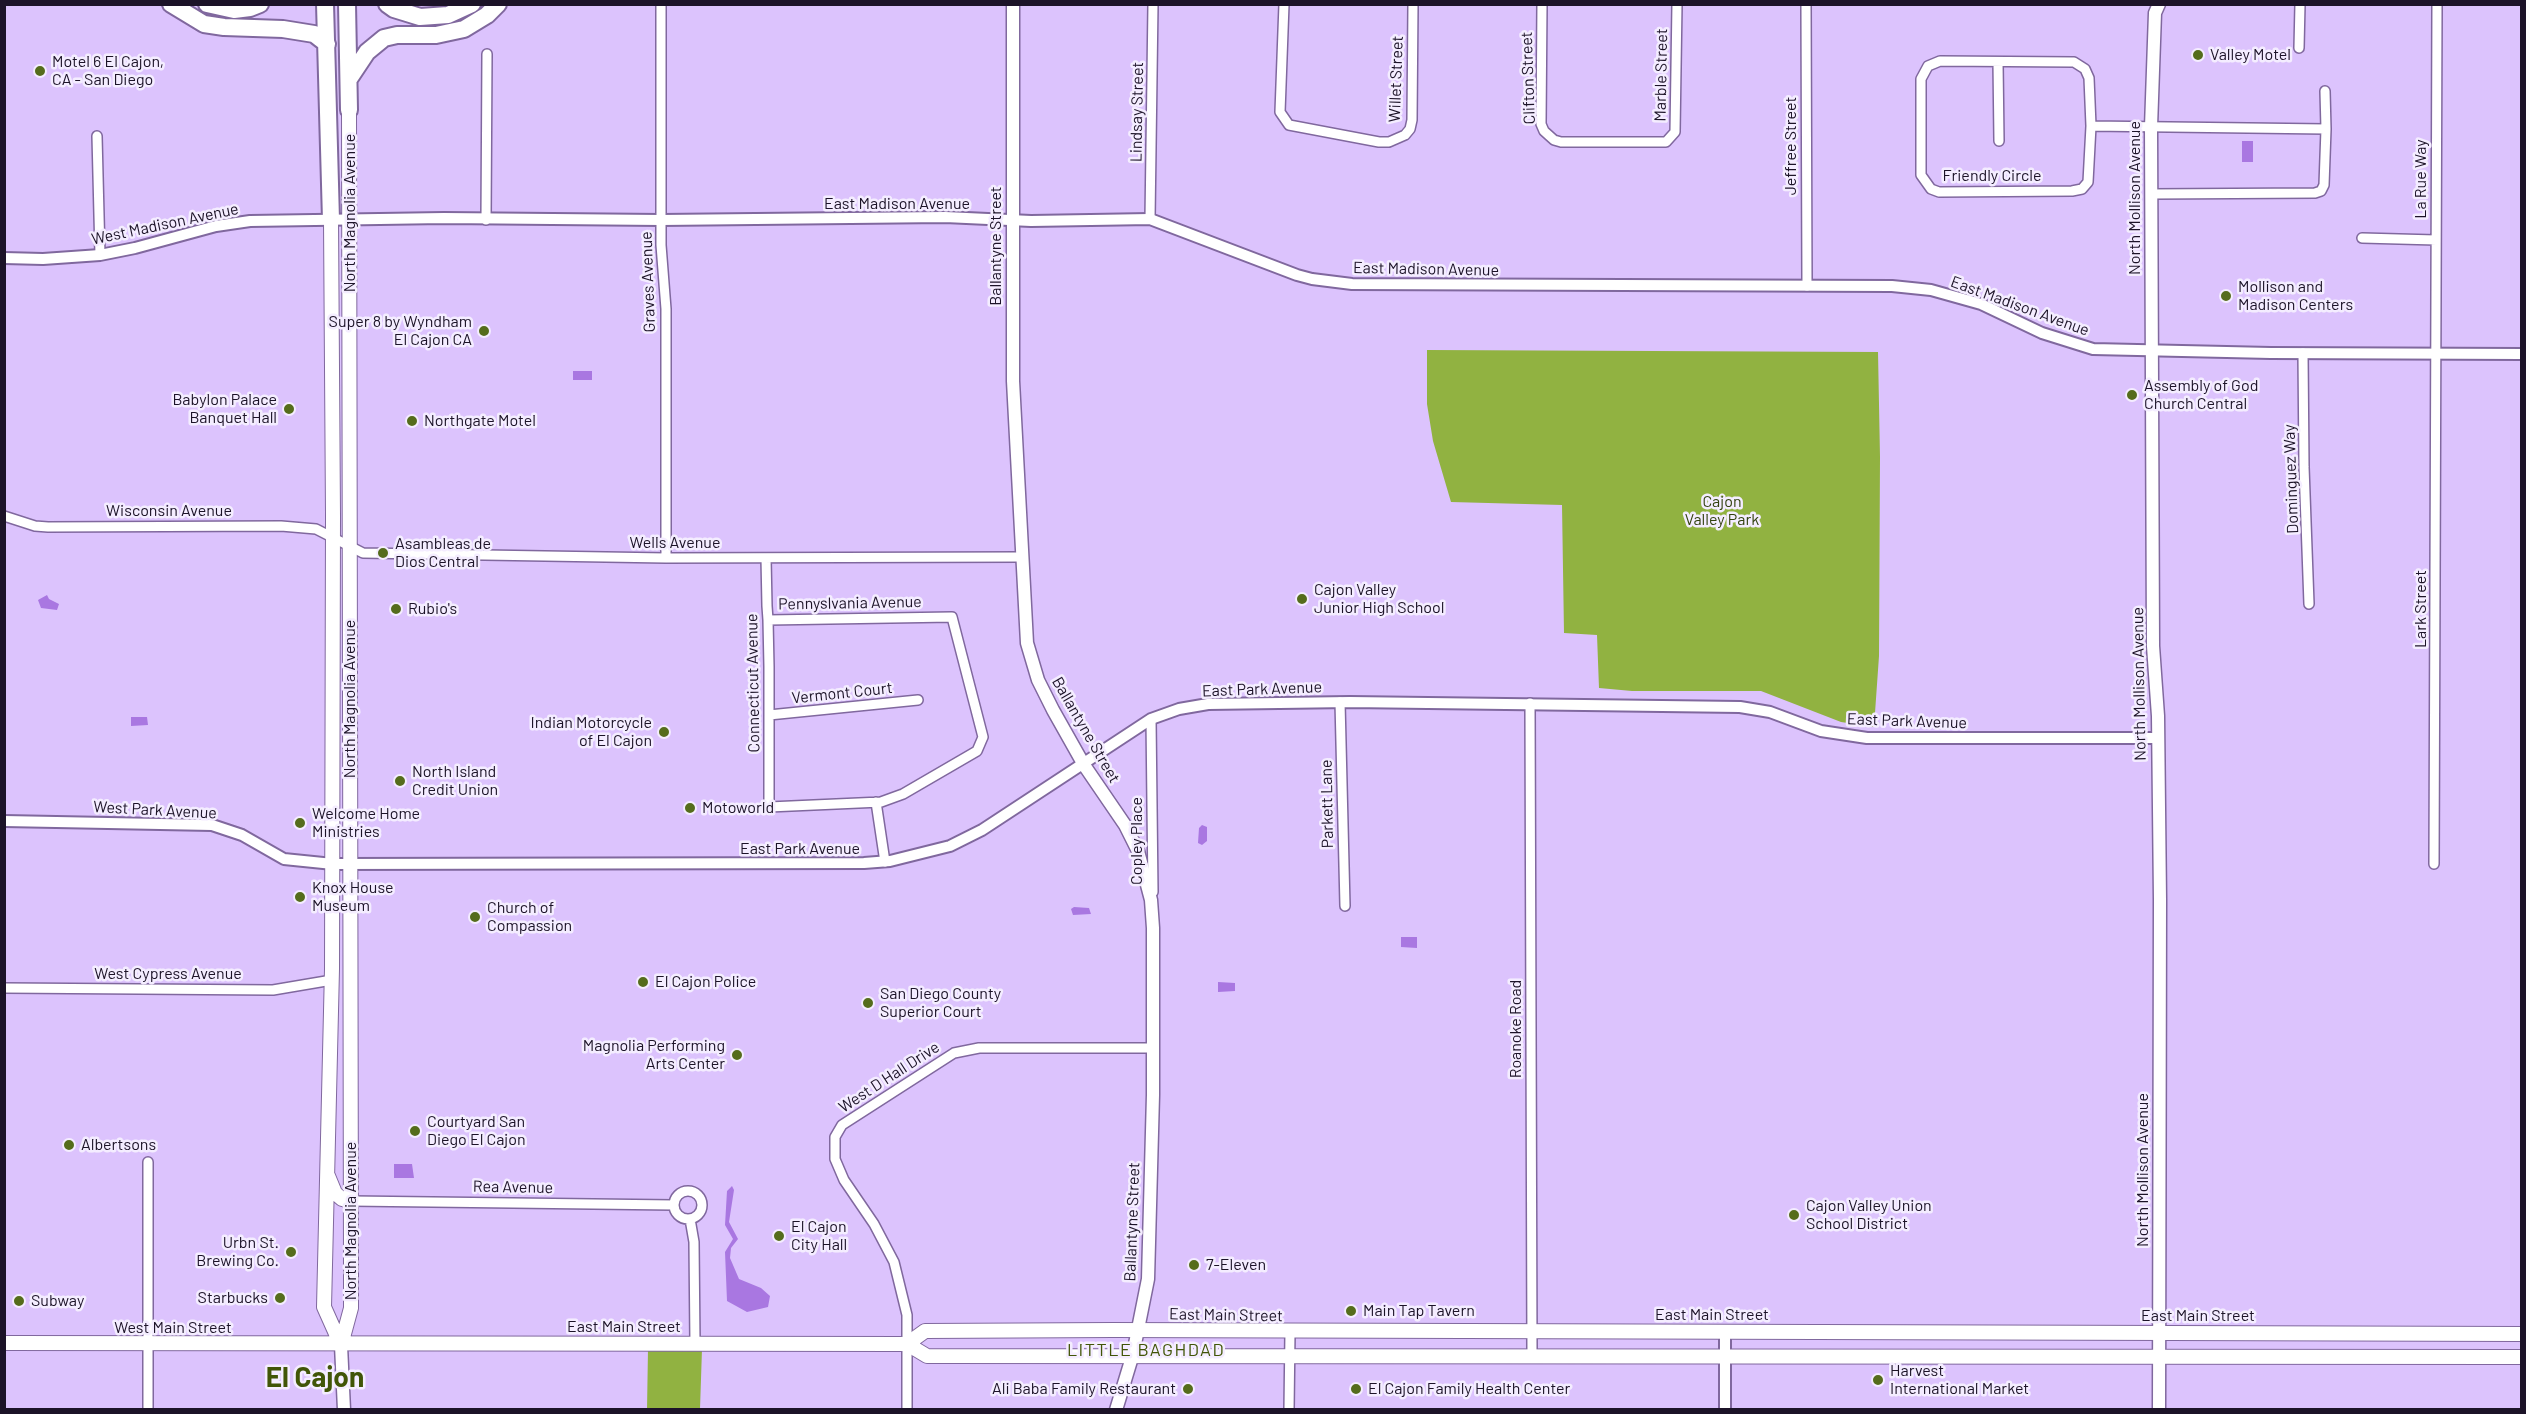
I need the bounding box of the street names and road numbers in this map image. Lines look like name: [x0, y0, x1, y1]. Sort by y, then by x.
street label: Marble Street: [1651, 28, 1671, 122]
street label: Clifton Street: [1517, 31, 1539, 125]
street label: Willet Street: [1385, 35, 1407, 123]
street label: Lindsay Street: [1127, 62, 1147, 162]
street label: Jeffree Street: [1781, 97, 1801, 195]
street label: North Mollison Avenue: [2125, 121, 2145, 275]
street label: North Magnolia Avenue: [340, 134, 360, 292]
street label: La Rue Way: [2411, 139, 2431, 219]
street label: Friendly Circle: [1943, 166, 2041, 186]
street label: Ballantyne Street: [986, 186, 1006, 306]
street label: East Madison Avenue: [824, 194, 970, 214]
street label: West Madison Avenue: [90, 199, 240, 249]
street label: Graves Avenue: [637, 231, 659, 333]
street label: East Madison Avenue: [1353, 258, 1499, 280]
street label: East Madison Avenue: [1948, 272, 2092, 340]
street label: Dominguez Way: [2279, 424, 2303, 534]
street label: Wisconsin Avenue: [106, 501, 232, 521]
street label: Wells Avenue: [630, 533, 720, 553]
street label: Lark Street: [2411, 570, 2431, 648]
street label: Pennyslvania Avenue: [778, 592, 922, 614]
street label: North Mollison Avenue: [2128, 607, 2150, 761]
street label: Connecticut Avenue: [742, 613, 764, 753]
street label: North Magnolia Avenue: [340, 620, 360, 778]
street label: Ballantyne Street: [1048, 674, 1124, 786]
street label: East Park Avenue: [1202, 677, 1322, 701]
street label: Vermont Court: [791, 678, 893, 708]
street label: East Park Avenue: [1847, 709, 1967, 733]
street label: Parkett Lane: [1317, 759, 1337, 849]
street label: West Park Avenue: [93, 797, 217, 823]
street label: Copley Place: [1127, 797, 1147, 885]
street label: East Park Avenue: [740, 839, 860, 859]
street label: West Cypress Avenue: [94, 964, 242, 984]
street label: Roanoke Road: [1506, 980, 1526, 1078]
street label: West D Hall Drive: [835, 1037, 943, 1117]
street label: North Mollison Avenue: [2133, 1093, 2153, 1247]
street label: North Magnolia Avenue: [341, 1142, 361, 1300]
street label: Ballantyne Street: [1120, 1162, 1144, 1282]
street label: Rea Avenue: [473, 1177, 553, 1197]
street label: East Main Street: [1169, 1304, 1283, 1326]
street label: East Main Street: [1655, 1305, 1769, 1325]
street label: East Main Street: [2141, 1306, 2255, 1326]
street label: East Main Street: [567, 1317, 681, 1337]
street label: West Main Street: [114, 1318, 232, 1338]

